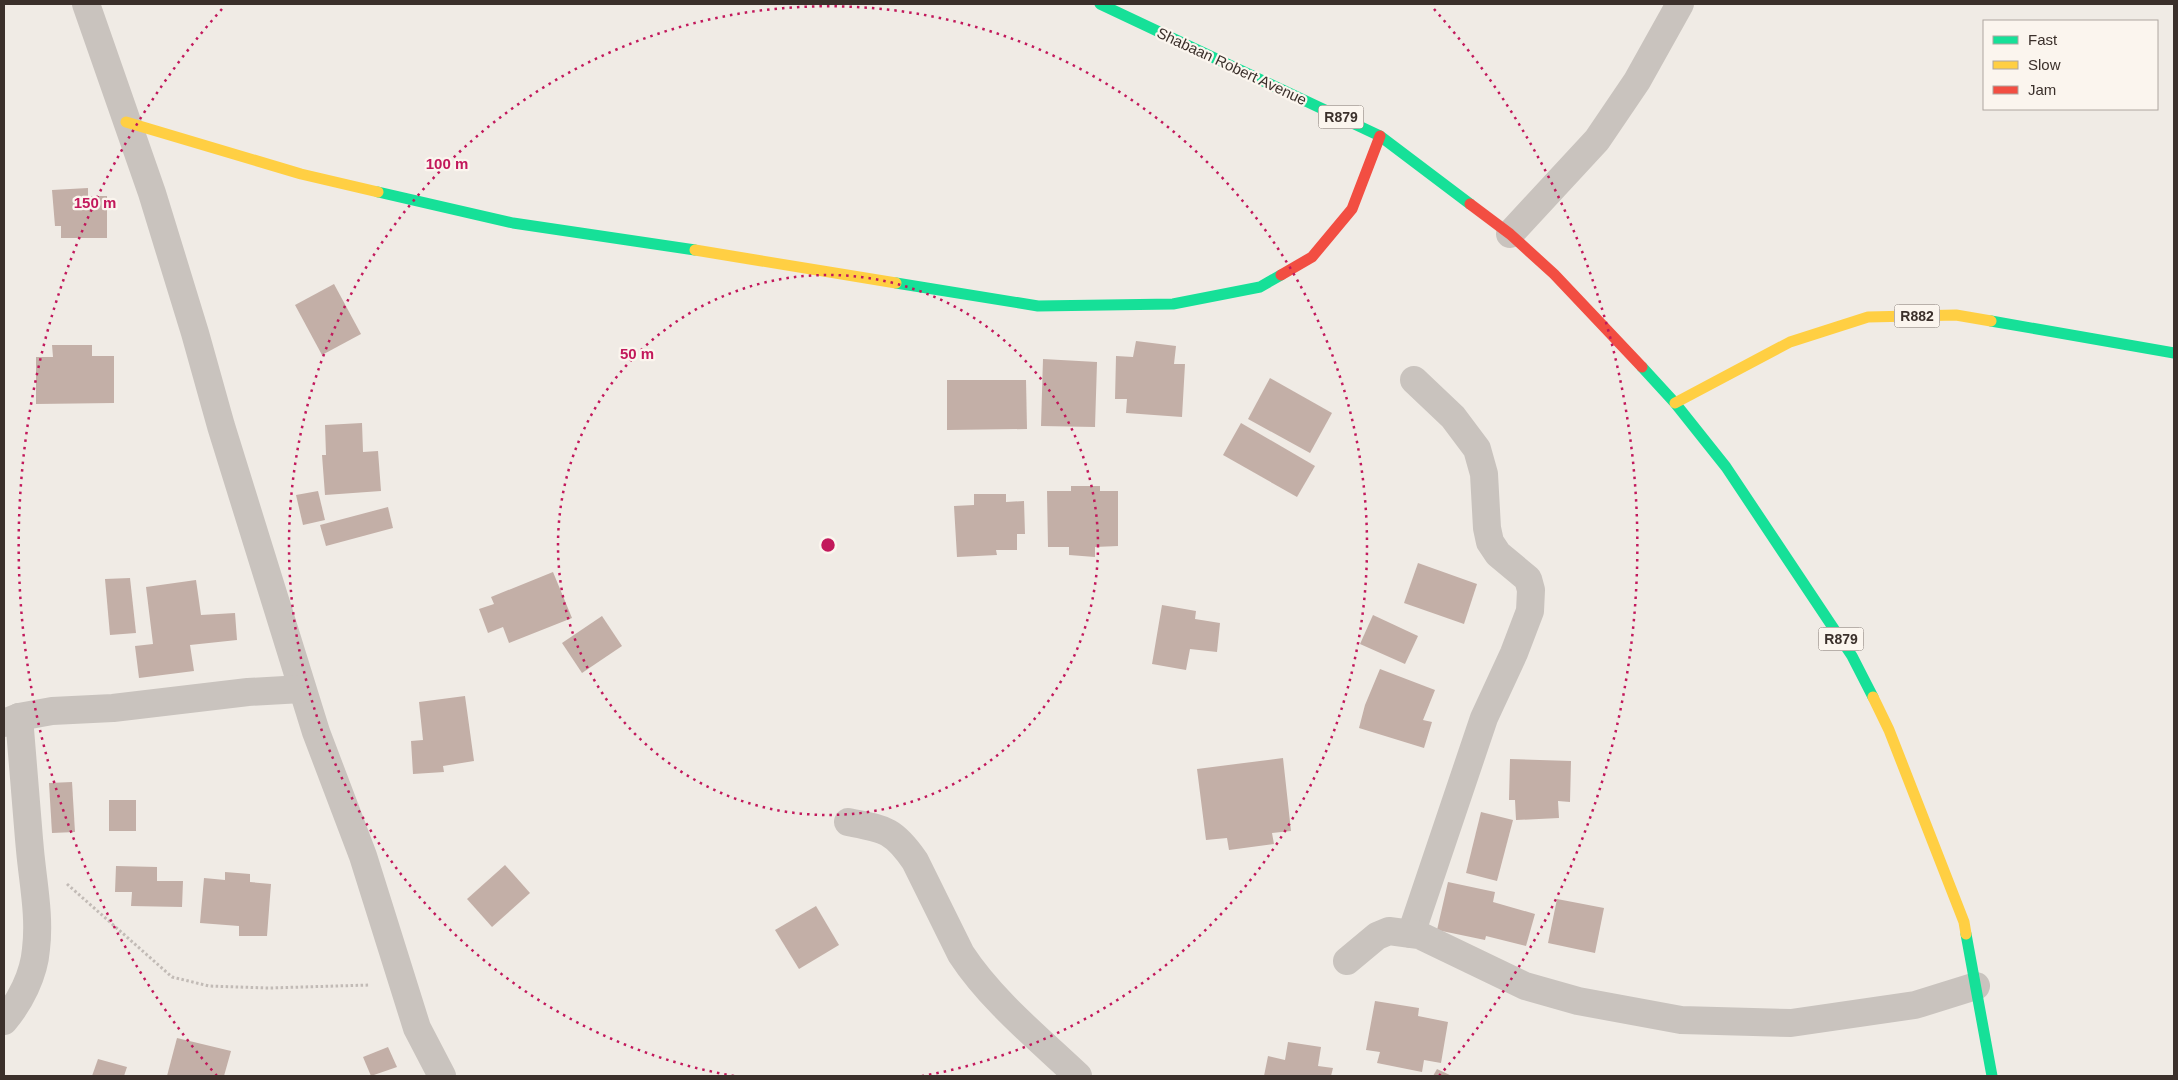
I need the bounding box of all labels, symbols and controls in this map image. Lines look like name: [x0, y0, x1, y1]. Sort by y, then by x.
legend: [1983, 20, 2158, 110]
street label: Shabaan Robert Avenue: [1154, 24, 1310, 108]
text: Fast: [2028, 31, 2058, 48]
text: Slow: [2028, 56, 2061, 73]
text: Jam: [2028, 81, 2056, 98]
road number: R879: [1318, 105, 1364, 128]
text: 100 m: [426, 155, 468, 172]
text: 150 m: [74, 194, 116, 211]
road number: R882: [1894, 304, 1940, 328]
text: 50 m: [620, 345, 654, 362]
centre of rings: [819, 536, 837, 554]
road number: R879: [1818, 628, 1864, 650]

